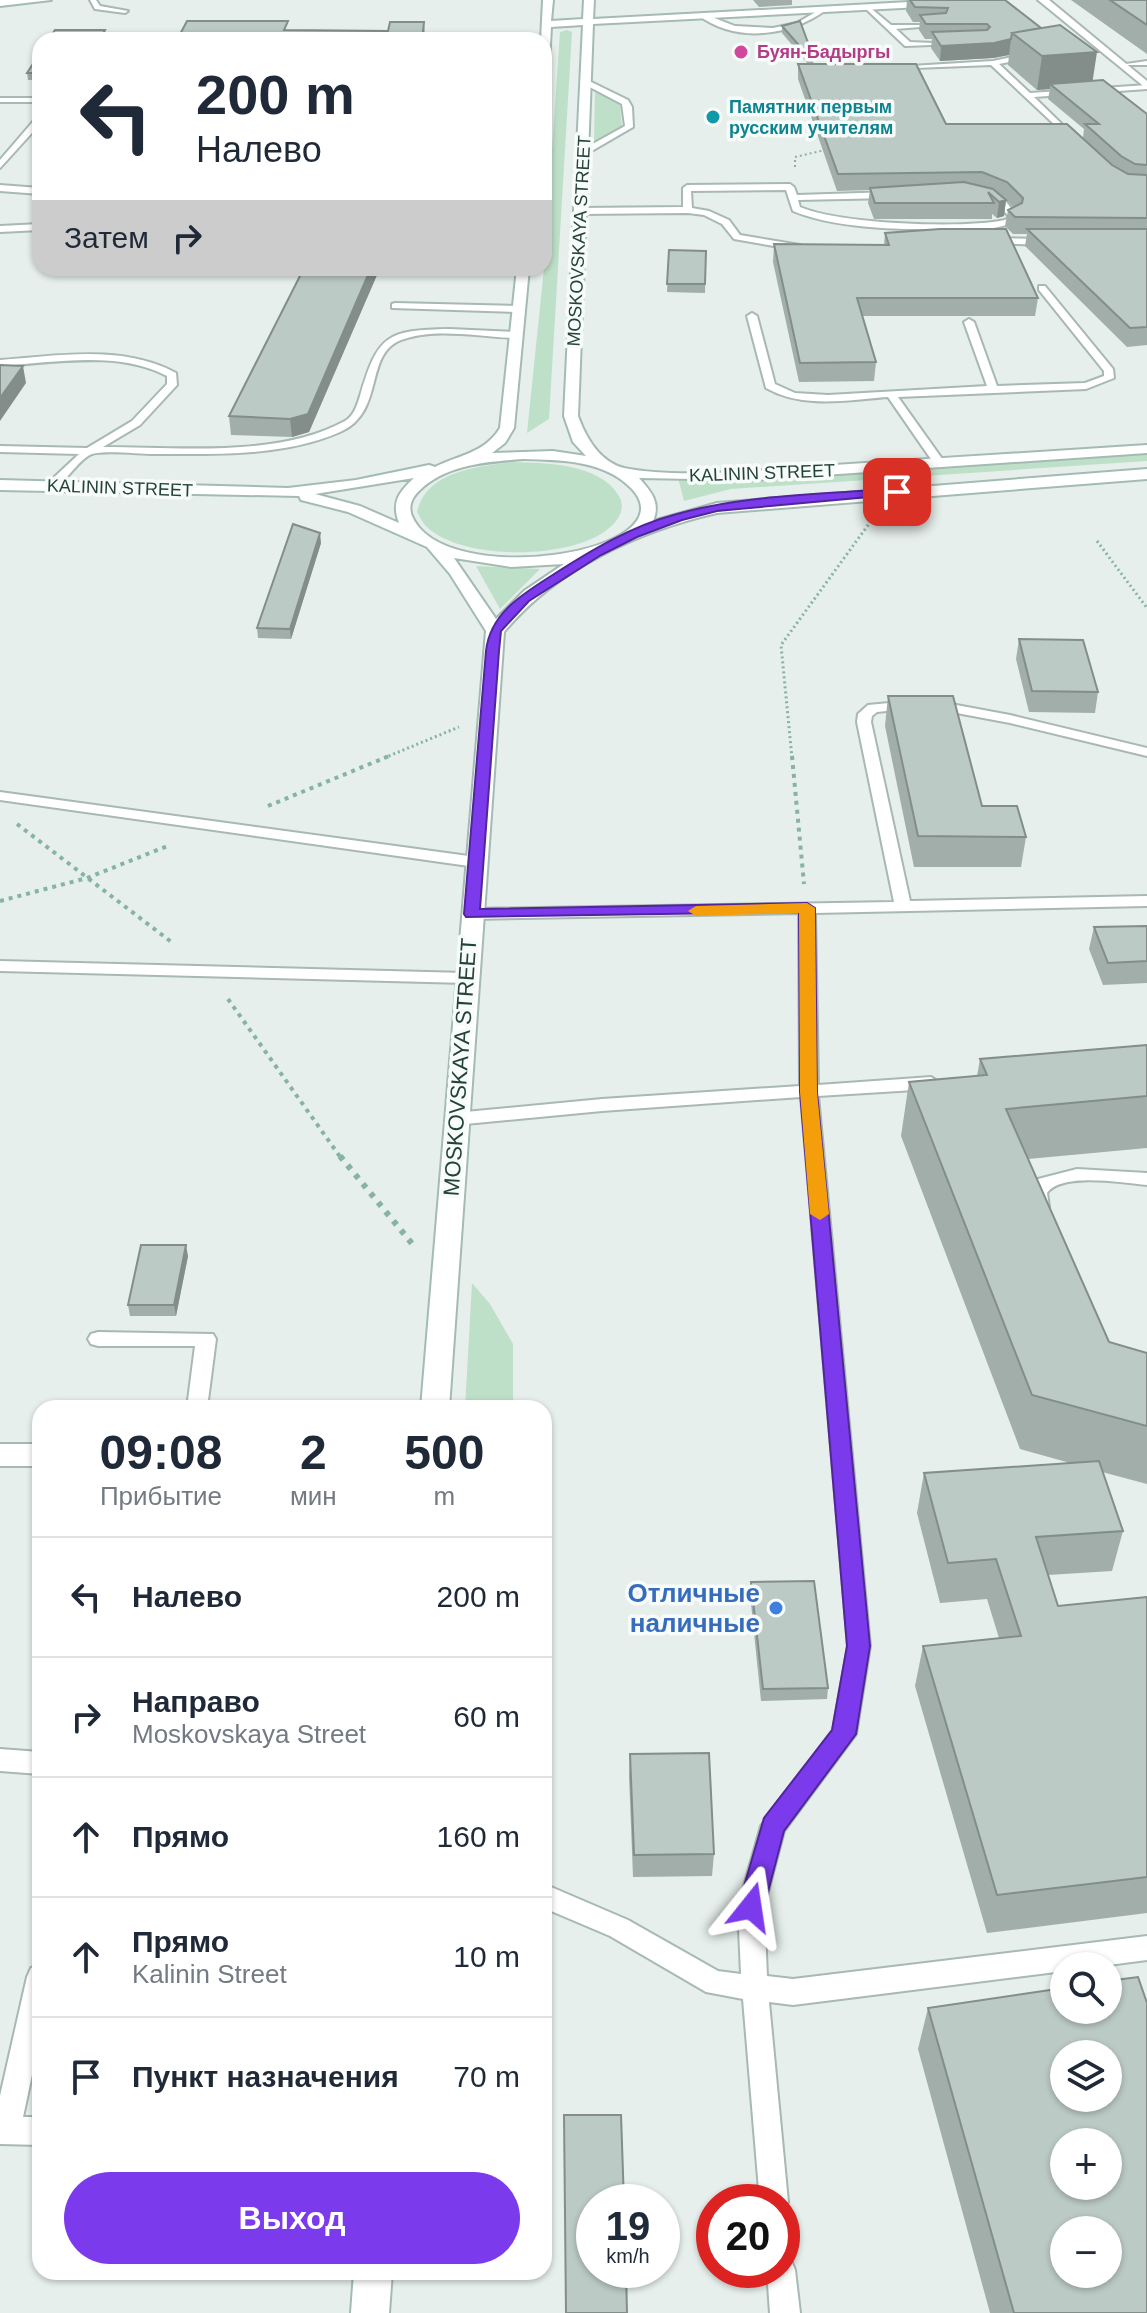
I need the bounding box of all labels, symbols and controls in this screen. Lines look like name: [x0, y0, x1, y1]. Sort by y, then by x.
place label: Буян-Бадыргы: [757, 42, 890, 62]
marker: Буян-Бадыргы: [732, 43, 750, 61]
text: 200 m: [196, 63, 355, 126]
icon: left: [64, 64, 168, 168]
place label: Памятник первым русским учителям: [729, 97, 893, 138]
marker: Памятник первым русским учителям: [704, 108, 722, 126]
text: Налево: [196, 129, 322, 170]
street label: MOSKOVSKAYA STREET: [563, 135, 595, 347]
icon: right: [165, 216, 209, 260]
text: Затем: [64, 221, 149, 254]
pin: [863, 458, 931, 526]
street label: KALININ STREET: [689, 460, 835, 486]
icon: arrive: [875, 470, 919, 514]
street label: KALININ STREET: [47, 475, 193, 501]
street label: MOSKOVSKAYA STREET: [439, 937, 481, 1197]
text: 09:08: [100, 1426, 222, 1479]
text: 2: [300, 1426, 327, 1479]
text: 500: [404, 1426, 484, 1479]
text: Прибытие: [100, 1481, 222, 1511]
text: мин: [290, 1481, 337, 1511]
text: m: [434, 1481, 455, 1511]
icon: left: [64, 1575, 108, 1619]
place label: Отличные наличные: [627, 1578, 760, 1638]
text: Налево: [132, 1580, 242, 1613]
text: 200 m: [437, 1580, 520, 1613]
marker: Отличные наличные: [767, 1599, 785, 1617]
text: Направо: [132, 1685, 260, 1718]
icon: right: [64, 1695, 108, 1739]
text: 60 m: [453, 1700, 520, 1733]
text: Moskovskaya Street: [132, 1719, 366, 1749]
icon: ahead: [64, 1815, 108, 1859]
text: Прямо: [132, 1820, 229, 1853]
text: 160 m: [437, 1820, 520, 1853]
position arrow: [709, 1865, 793, 1949]
text: Прямо: [132, 1925, 229, 1958]
icon: ahead: [64, 1935, 108, 1979]
text: 10 m: [453, 1940, 520, 1973]
map controls: [1050, 1952, 1122, 2288]
button: search: [1050, 1952, 1122, 2024]
text: Kalinin Street: [132, 1959, 287, 1989]
button: layers: [1050, 2040, 1122, 2112]
icon: arrive: [64, 2055, 108, 2099]
text: Пункт назначения: [132, 2060, 399, 2093]
text: 70 m: [453, 2060, 520, 2093]
button: +: [1050, 2128, 1122, 2200]
button: Выход: [64, 2172, 520, 2264]
speed limit sign: 20: [696, 2184, 800, 2288]
text: 19: [606, 2204, 650, 2248]
button: −: [1050, 2216, 1122, 2288]
text: km/h: [606, 2245, 650, 2267]

